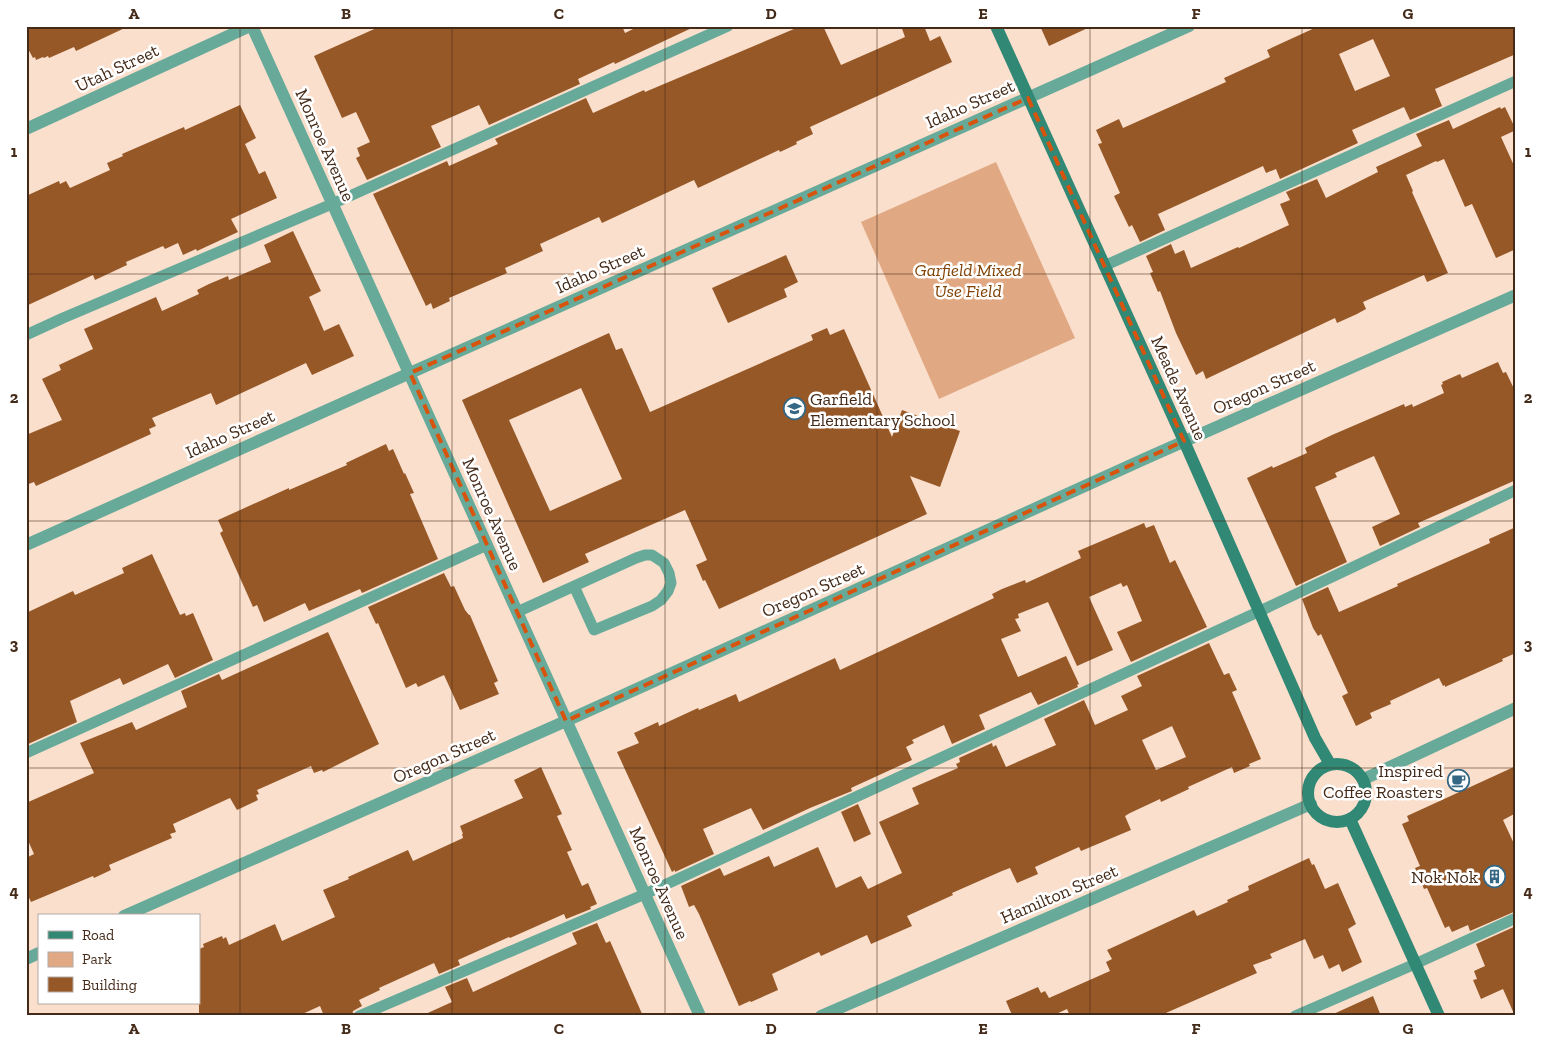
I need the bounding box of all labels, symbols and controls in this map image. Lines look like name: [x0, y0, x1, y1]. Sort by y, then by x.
text: A: [129, 4, 140, 23]
text: B: [341, 4, 351, 23]
text: C: [554, 4, 564, 23]
text: D: [765, 4, 777, 23]
text: E: [978, 4, 988, 23]
text: F: [1191, 4, 1201, 23]
text: G: [1403, 4, 1414, 23]
street label: Utah Street: [72, 39, 163, 97]
street label: Idaho Street: [922, 75, 1018, 133]
street label: Monroe Avenue: [290, 85, 360, 205]
text: 1: [11, 142, 18, 161]
text: 1: [1525, 142, 1532, 161]
street label: Idaho Street: [552, 240, 648, 298]
park label: Garfield Mixed Use Field: [915, 259, 1021, 302]
street label: Meade Avenue: [1146, 333, 1212, 443]
street label: Oregon Street: [1209, 354, 1319, 419]
text: 2: [10, 388, 19, 407]
place label: Garfield Elementary School: [810, 388, 955, 431]
text: 2: [1524, 388, 1533, 407]
school or university icon: Garfield Elementary School: [782, 397, 806, 421]
street label: Idaho Street: [182, 405, 278, 463]
street label: Monroe Avenue: [457, 454, 527, 574]
street label: Oregon Street: [758, 557, 868, 622]
text: 3: [10, 635, 19, 654]
text: 3: [1524, 635, 1533, 654]
street label: Oregon Street: [389, 723, 499, 788]
place label: Inspired Coffee Roasters: [1323, 760, 1443, 803]
cafe icon: Inspired Coffee Roasters: [1447, 769, 1471, 793]
street label: Monroe Avenue: [624, 823, 694, 943]
street label: Hamilton Street: [997, 859, 1121, 929]
building icon: Nok Nok: [1482, 865, 1506, 889]
place label: Nok Nok: [1411, 866, 1479, 888]
text: 4: [9, 882, 19, 901]
text: 4: [1523, 882, 1533, 901]
legend: [38, 914, 200, 1004]
text: Road: [82, 926, 115, 944]
text: Park: [82, 950, 112, 968]
text: Building: [82, 976, 137, 994]
text: A: [129, 1019, 140, 1038]
text: B: [341, 1019, 351, 1038]
text: C: [554, 1019, 564, 1038]
text: D: [765, 1019, 777, 1038]
text: E: [978, 1019, 988, 1038]
text: F: [1191, 1019, 1201, 1038]
text: G: [1403, 1019, 1414, 1038]

